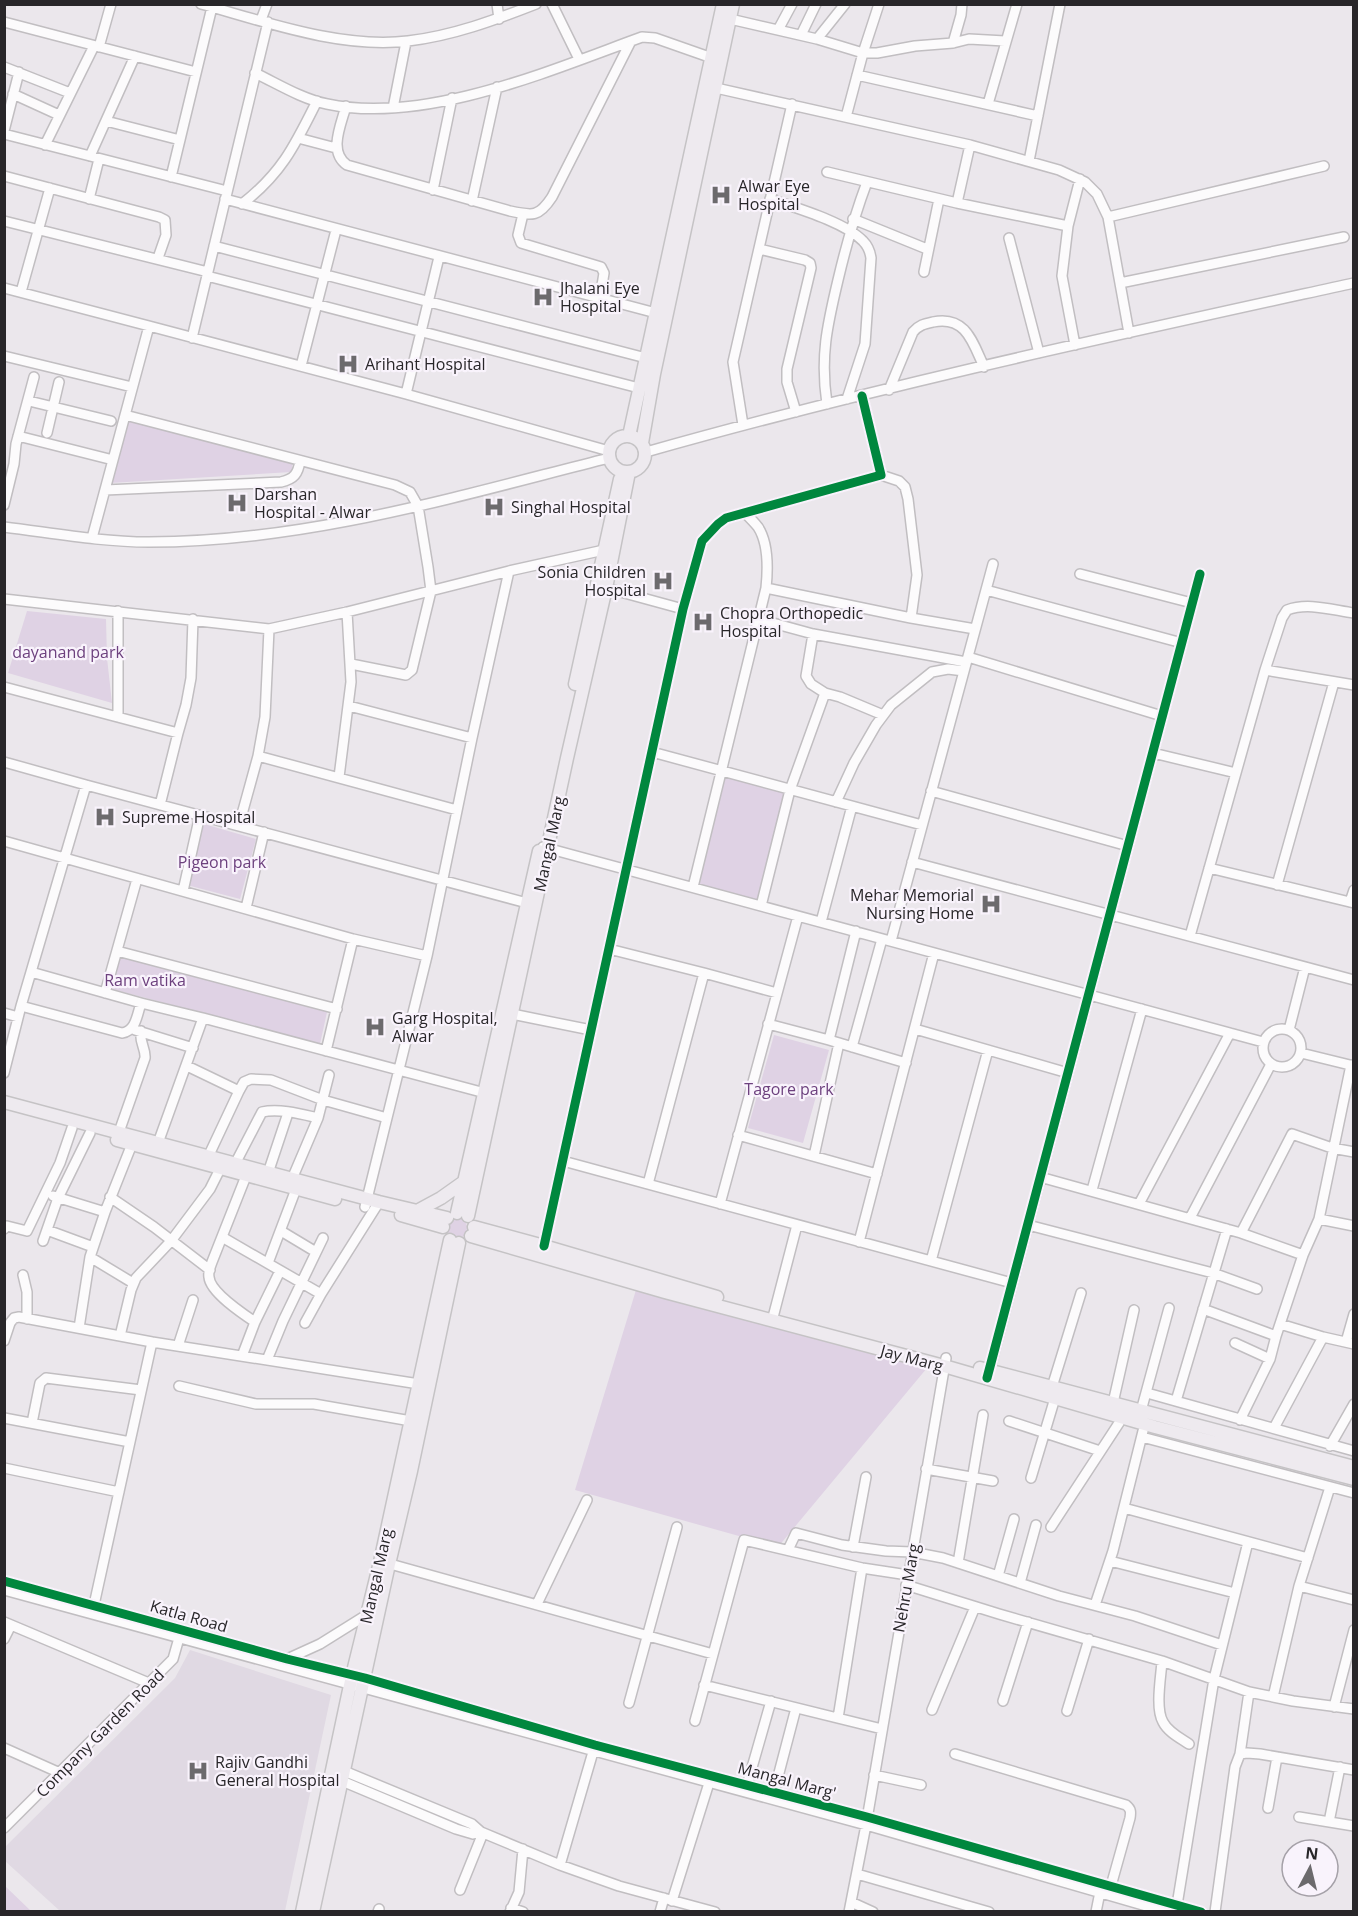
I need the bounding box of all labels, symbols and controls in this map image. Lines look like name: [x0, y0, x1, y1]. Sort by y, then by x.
place label: Alwar Eye Hospital: [738, 175, 810, 215]
hospital icon: Alwar Eye Hospital: [709, 183, 733, 207]
place label: Jhalani Eye Hospital: [558, 277, 640, 317]
hospital icon: Jhalani Eye Hospital: [531, 285, 555, 309]
hospital icon: Arihant Hospital: [336, 352, 360, 376]
place label: Arihant Hospital: [365, 353, 486, 375]
place label: Darshan Hospital - Alwar: [254, 483, 371, 523]
hospital icon: Darshan Hospital - Alwar: [225, 491, 249, 515]
hospital icon: Singhal Hospital: [482, 495, 506, 519]
place label: Singhal Hospital: [511, 496, 631, 518]
place label: Sonia Children Hospital: [538, 561, 646, 601]
hospital icon: Sonia Children Hospital: [651, 569, 675, 593]
place label: Chopra Orthopedic Hospital: [720, 602, 864, 642]
hospital icon: Chopra Orthopedic Hospital: [691, 610, 715, 634]
park label: dayanand park: [12, 641, 124, 663]
street label: Mangal Marg: [528, 794, 570, 894]
hospital icon: Supreme Hospital: [93, 805, 117, 829]
place label: Supreme Hospital: [122, 806, 255, 828]
park label: Pigeon park: [178, 851, 267, 873]
place label: Mehar Memorial Nursing Home: [850, 884, 974, 924]
hospital icon: Mehar Memorial Nursing Home: [979, 892, 1003, 916]
park label: Ram vatika: [104, 969, 186, 991]
place label: Garg Hospital, Alwar: [392, 1007, 498, 1047]
hospital icon: Garg Hospital, Alwar: [363, 1015, 387, 1039]
park label: Tagore park: [744, 1078, 834, 1100]
street label: Jay Marg: [876, 1339, 946, 1377]
street label: Mangal Marg: [354, 1526, 398, 1626]
street label: Nehru Marg: [887, 1542, 925, 1634]
street label: Katla Road: [148, 1594, 230, 1638]
street label: Company Garden Road: [31, 1664, 169, 1802]
place label: Rajiv Gandhi General Hospital: [215, 1751, 340, 1791]
street label: Mangal Marg': [735, 1756, 839, 1804]
hospital icon: Rajiv Gandhi General Hospital: [186, 1759, 210, 1783]
north arrow: [1280, 1838, 1340, 1898]
text: N: [1304, 1841, 1320, 1865]

